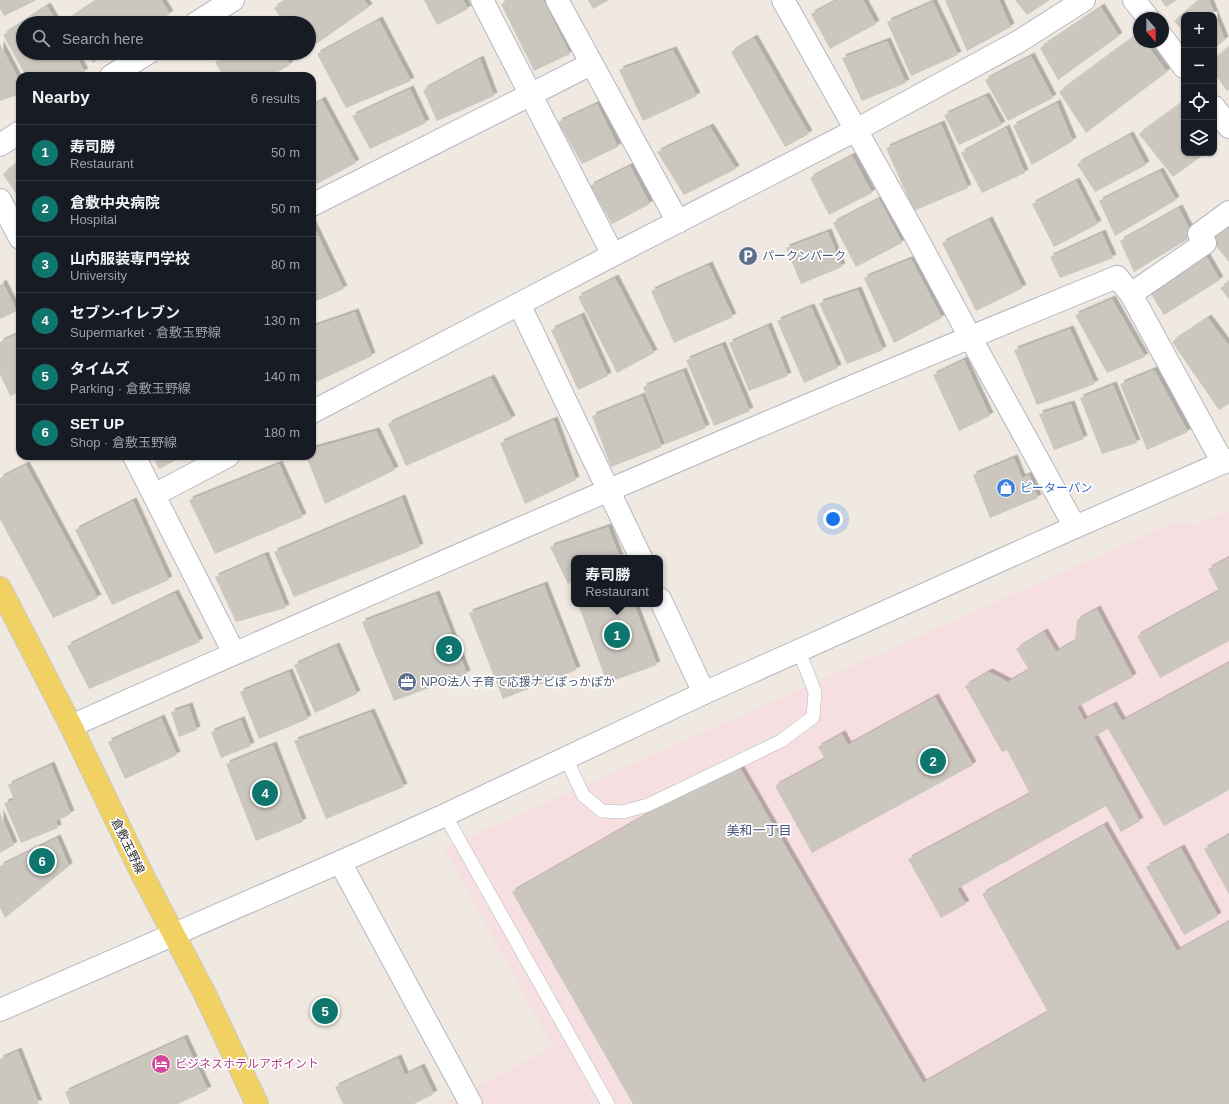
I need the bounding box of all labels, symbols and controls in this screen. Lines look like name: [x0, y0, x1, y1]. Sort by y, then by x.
north arrow: [1133, 12, 1169, 48]
map controls: [1181, 12, 1217, 156]
button: +: [1181, 12, 1217, 48]
search box: [16, 16, 316, 60]
icon: search: [30, 27, 52, 49]
text: Search here: [62, 30, 144, 47]
button: −: [1181, 48, 1217, 84]
button: locate: [1181, 84, 1217, 120]
text: Nearby: [32, 88, 90, 107]
text: 6 results: [251, 91, 300, 106]
button: layers: [1181, 120, 1217, 156]
text: 寿司勝: [70, 138, 115, 155]
text: 1: [41, 145, 49, 160]
text: 50 m: [271, 145, 300, 160]
text: Restaurant: [70, 156, 134, 171]
text: 倉敷中央病院: [70, 194, 160, 211]
text: 2: [41, 201, 49, 216]
text: 50 m: [271, 201, 300, 216]
text: Hospital: [70, 212, 117, 227]
parking icon: パークンパーク: [737, 245, 759, 267]
place label: パークンパーク: [762, 249, 846, 263]
text: 山内服装専門学校: [70, 250, 190, 267]
text: 3: [41, 257, 49, 272]
text: 80 m: [271, 257, 300, 272]
text: University: [70, 268, 127, 283]
text: セブン-イレブン: [70, 304, 180, 321]
text: 4: [41, 313, 49, 328]
text: 130 m: [264, 313, 300, 328]
text: Supermarket · 倉敷玉野線: [70, 325, 221, 340]
text: タイムズ: [70, 360, 130, 377]
text: 5: [41, 369, 49, 384]
text: 140 m: [264, 369, 300, 384]
text: Parking · 倉敷玉野線: [70, 381, 191, 396]
text: SET UP: [70, 415, 124, 432]
text: 6: [41, 425, 49, 440]
text: 180 m: [264, 425, 300, 440]
text: Shop · 倉敷玉野線: [70, 435, 177, 450]
shop icon: ピーターパン: [995, 477, 1017, 499]
place label: ピーターパン: [1020, 481, 1092, 495]
your location: [823, 509, 843, 529]
popup: [571, 555, 663, 607]
text: 寿司勝: [585, 566, 630, 583]
text: Restaurant: [585, 584, 649, 599]
pin: 1: [604, 620, 630, 650]
pin: 3: [436, 634, 462, 664]
office icon: NPO法人子育て応援ナビぽっかぽか: [396, 671, 418, 693]
place label: NPO法人子育て応援ナビぽっかぽか: [421, 675, 615, 689]
pin: 2: [920, 746, 946, 776]
pin: 4: [252, 778, 278, 808]
street label: 倉敷玉野線: [109, 816, 147, 876]
district label: 美和一丁目: [726, 823, 792, 838]
pin: 6: [29, 846, 55, 876]
pin: 5: [312, 996, 338, 1026]
hotel icon: ビジネスホテルアポイント: [150, 1053, 172, 1075]
place label: ビジネスホテルアポイント: [175, 1057, 319, 1071]

